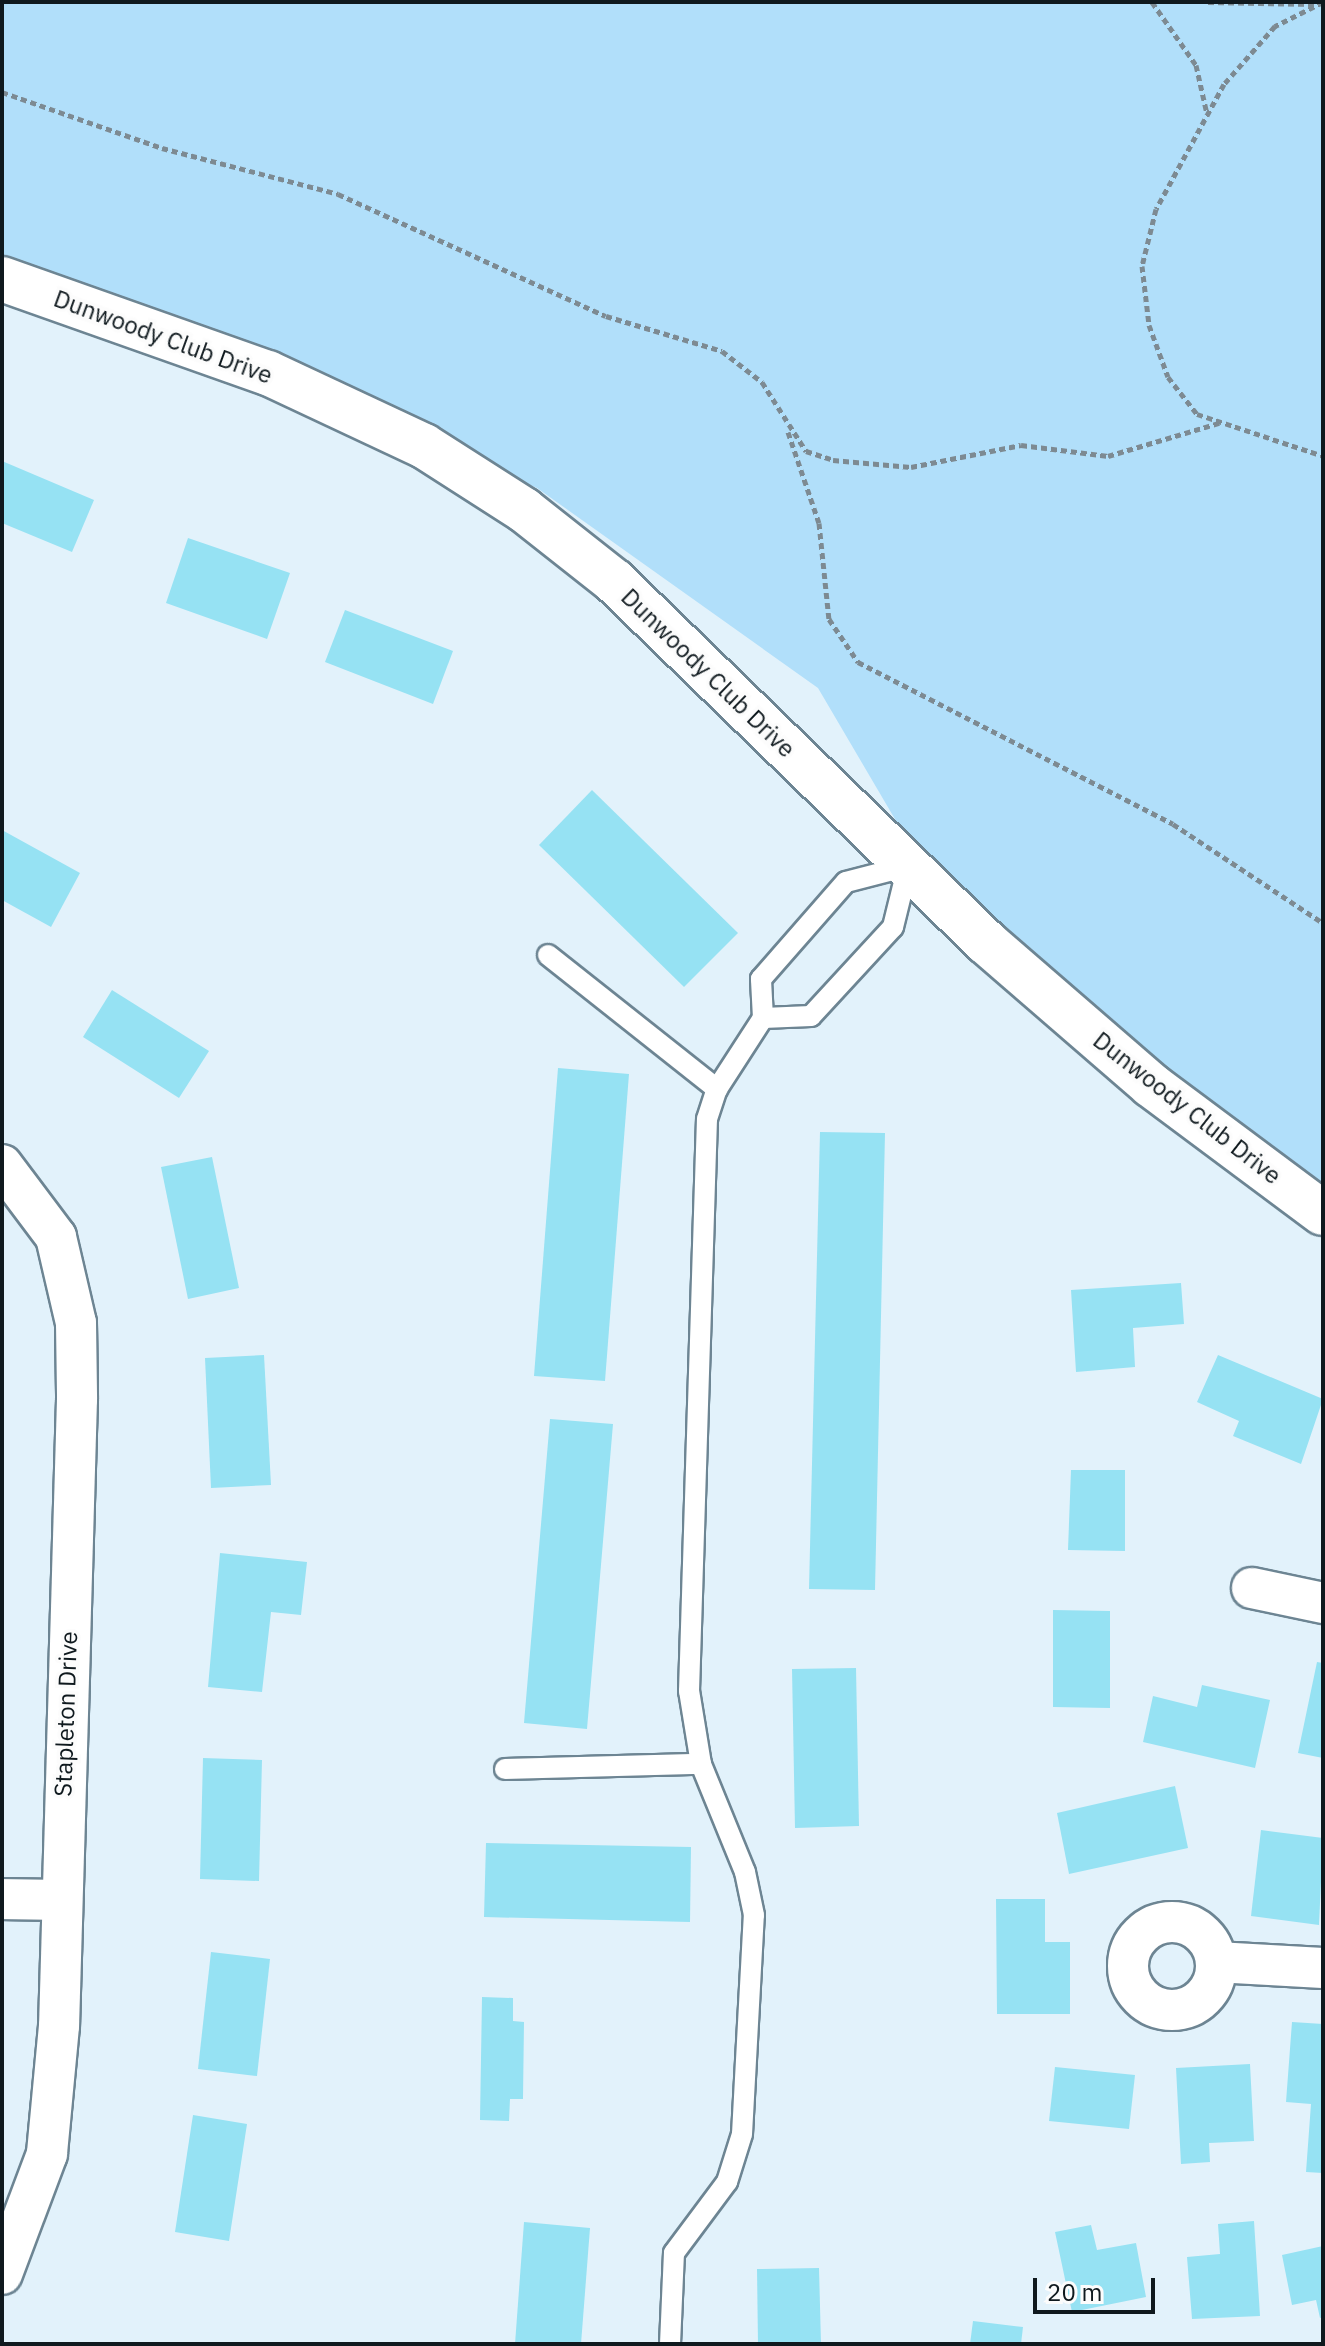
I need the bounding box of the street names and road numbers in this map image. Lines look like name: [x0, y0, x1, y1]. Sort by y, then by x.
street label: Dunwoody Club Drive: [50, 284, 276, 390]
street label: Dunwoody Club Drive: [615, 583, 801, 763]
street label: Dunwoody Club Drive: [1087, 1026, 1287, 1190]
street label: Stapleton Drive: [49, 1631, 83, 1797]

